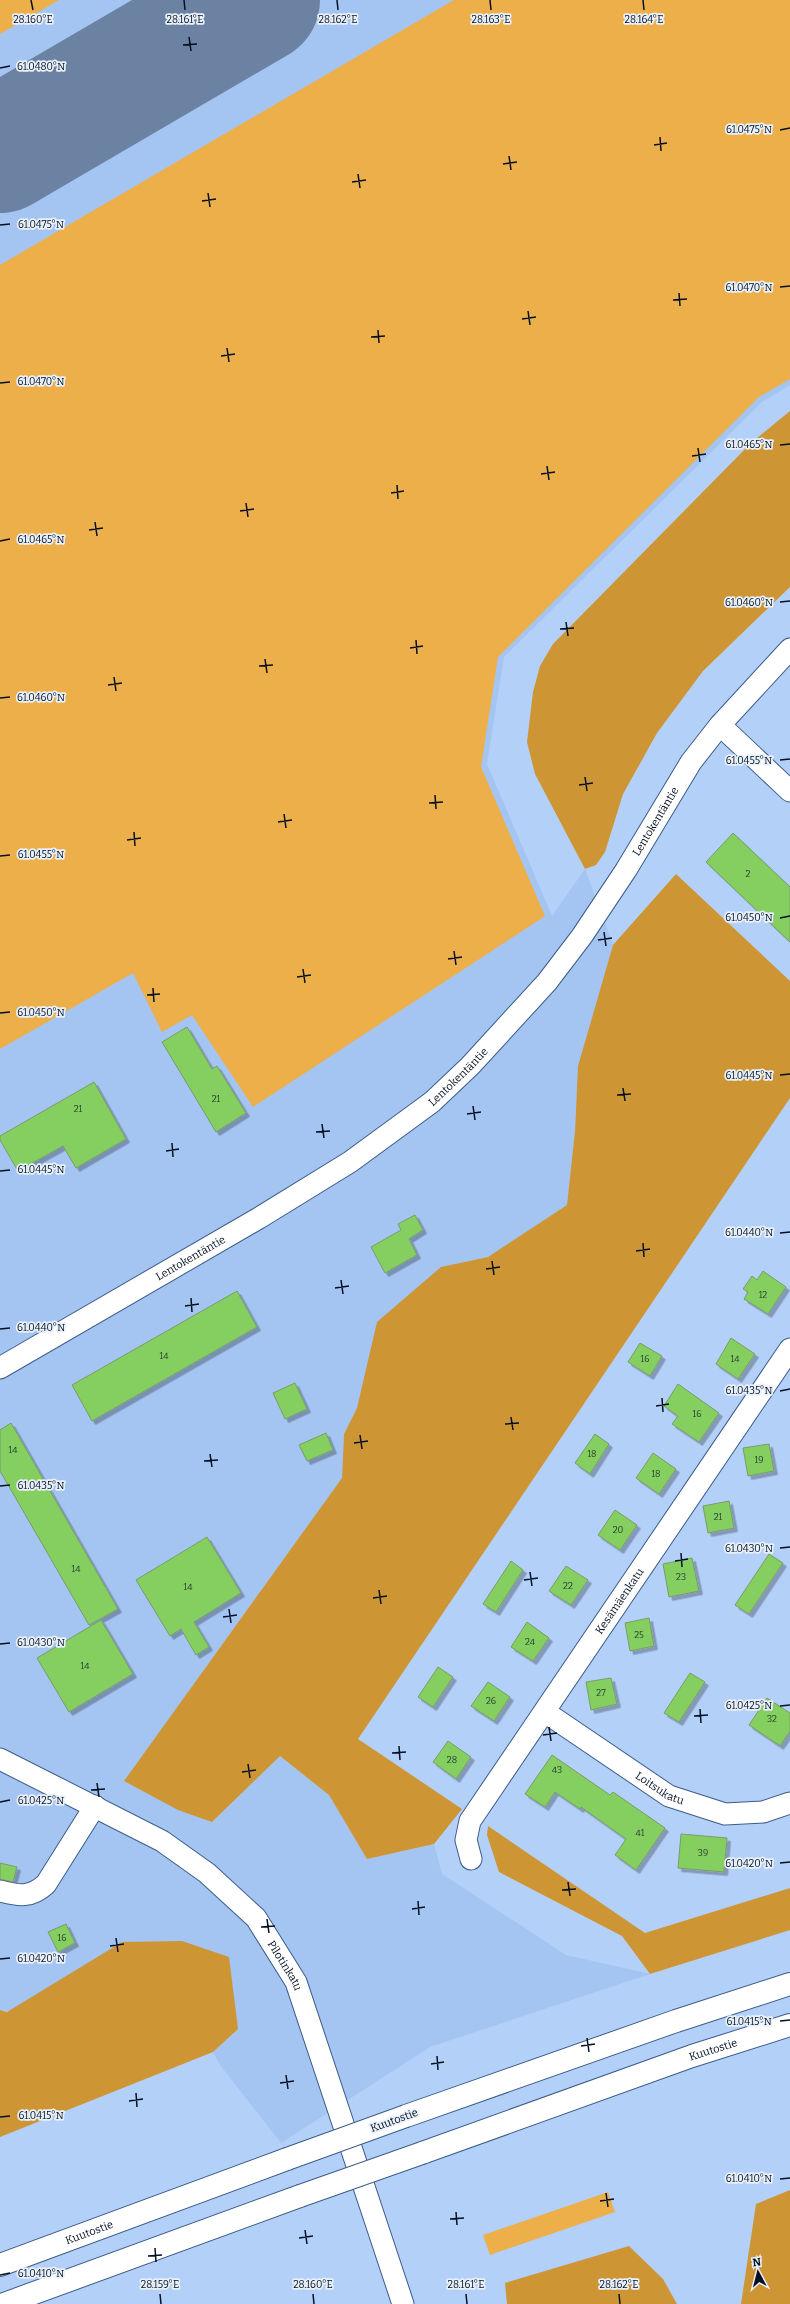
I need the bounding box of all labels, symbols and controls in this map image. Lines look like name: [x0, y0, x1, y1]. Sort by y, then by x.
text: 28.160°E: [13, 14, 53, 26]
text: 28.161°E: [167, 14, 203, 26]
text: 28.162°E: [319, 14, 357, 26]
text: 28.163°E: [472, 14, 510, 26]
text: 28.164°E: [625, 14, 663, 26]
text: 61.0480°N: [17, 61, 65, 73]
text: 61.0475°N: [726, 124, 772, 136]
text: 61.0475°N: [18, 219, 64, 231]
text: 61.0470°N: [726, 282, 773, 294]
text: 61.0470°N: [18, 376, 65, 388]
text: 61.0465°N: [726, 439, 772, 451]
text: 61.0465°N: [18, 534, 64, 546]
text: 61.0460°N: [725, 597, 773, 609]
text: 61.0460°N: [17, 692, 65, 704]
text: 61.0455°N: [726, 755, 772, 767]
street label: Lentokentäntie: [630, 785, 681, 858]
text: 61.0455°N: [18, 849, 64, 861]
house number: 2: [746, 869, 751, 879]
text: 61.0450°N: [725, 912, 773, 924]
text: 61.0450°N: [17, 1007, 65, 1019]
street label: Lentokentäntie: [426, 1045, 491, 1109]
text: 61.0445°N: [725, 1070, 773, 1082]
house number: 21: [212, 1094, 221, 1104]
house number: 21: [74, 1104, 83, 1114]
text: 61.0445°N: [17, 1164, 65, 1176]
text: 61.0440°N: [725, 1227, 773, 1239]
street label: Lentokentäntie: [154, 1233, 228, 1283]
house number: 12: [759, 1290, 767, 1300]
text: 61.0440°N: [17, 1322, 65, 1334]
house number: 14: [160, 1351, 169, 1361]
house number: 16: [641, 1354, 649, 1364]
house number: 14: [731, 1354, 740, 1364]
text: 61.0435°N: [726, 1385, 773, 1397]
house number: 16: [693, 1409, 701, 1419]
house number: 14: [9, 1445, 18, 1455]
house number: 18: [587, 1449, 597, 1459]
house number: 19: [755, 1455, 763, 1465]
house number: 18: [651, 1469, 661, 1479]
text: 61.0435°N: [18, 1480, 65, 1492]
house number: 21: [714, 1512, 723, 1522]
house number: 20: [613, 1525, 624, 1535]
text: 61.0430°N: [725, 1543, 773, 1555]
house number: 14: [72, 1564, 81, 1574]
street label: Kesämäenkatu: [593, 1566, 647, 1637]
house number: 23: [676, 1572, 686, 1582]
house number: 22: [563, 1581, 573, 1591]
house number: 14: [184, 1582, 193, 1592]
house number: 25: [634, 1630, 644, 1640]
text: 61.0430°N: [17, 1637, 65, 1649]
house number: 24: [525, 1637, 536, 1647]
house number: 14: [81, 1661, 90, 1671]
house number: 27: [596, 1688, 606, 1698]
house number: 26: [486, 1696, 496, 1706]
text: 61.0425°N: [726, 1700, 772, 1712]
house number: 32: [767, 1714, 777, 1724]
house number: 28: [447, 1755, 457, 1765]
house number: 43: [552, 1765, 562, 1775]
street label: Loitsukatu: [633, 1769, 686, 1807]
text: 61.0425°N: [18, 1795, 64, 1807]
house number: 41: [636, 1828, 645, 1838]
house number: 39: [698, 1848, 708, 1858]
text: 61.0420°N: [725, 1858, 773, 1870]
house number: 16: [58, 1933, 66, 1943]
street label: Pilotinkatu: [265, 1938, 304, 1992]
text: 61.0420°N: [17, 1953, 65, 1965]
text: 61.0415°N: [726, 2016, 772, 2028]
street label: Kuutostie: [688, 2036, 739, 2064]
street label: Kuutostie: [369, 2106, 420, 2135]
text: 61.0415°N: [18, 2110, 64, 2122]
text: 61.0410°N: [726, 2173, 772, 2185]
street label: Kuutostie: [64, 2218, 115, 2247]
north arrow: [738, 2252, 778, 2292]
text: N: [752, 2256, 762, 2270]
text: 61.0410°N: [18, 2268, 64, 2280]
text: 28.159°E: [141, 2279, 179, 2291]
text: 28.160°E: [293, 2279, 333, 2291]
text: 28.161°E: [448, 2279, 484, 2291]
text: 28.162°E: [600, 2279, 638, 2291]

